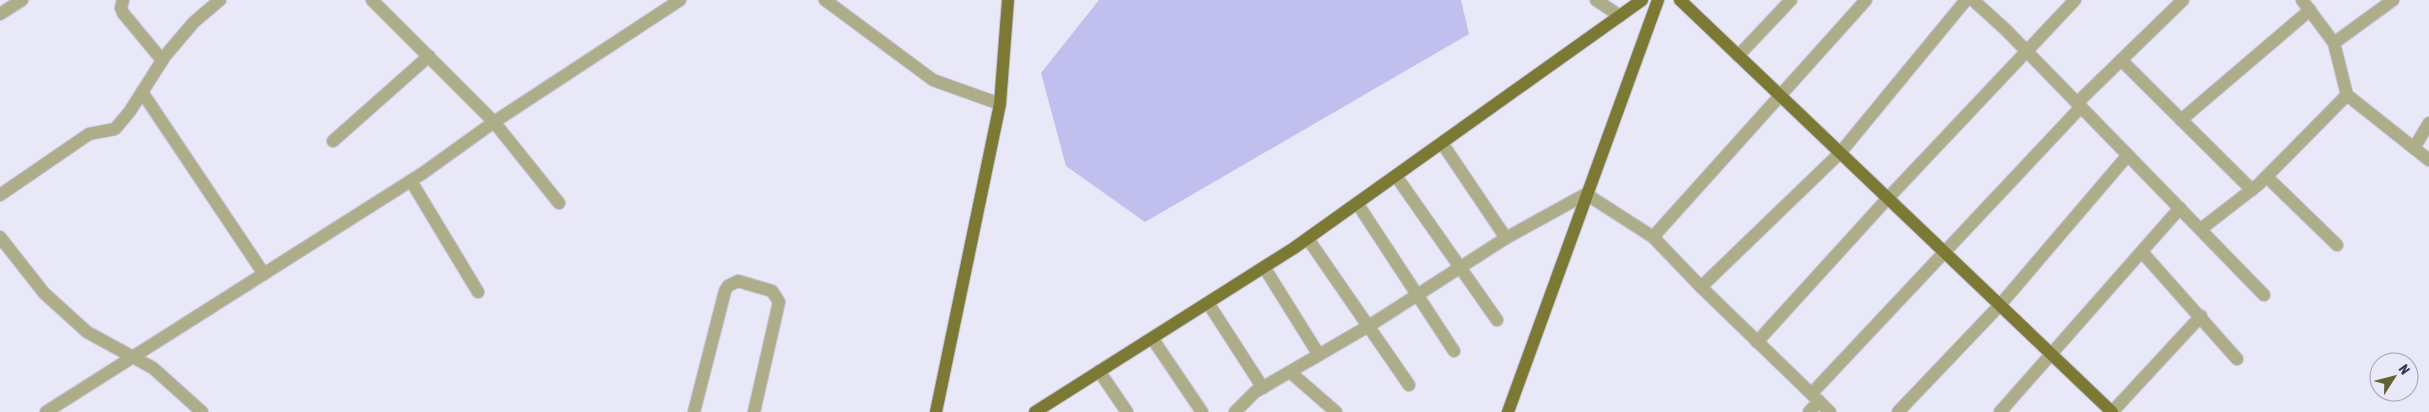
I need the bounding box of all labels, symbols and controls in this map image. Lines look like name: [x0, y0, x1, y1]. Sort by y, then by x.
north arrow: [2369, 352, 2419, 402]
text: N: [2396, 361, 2413, 377]

